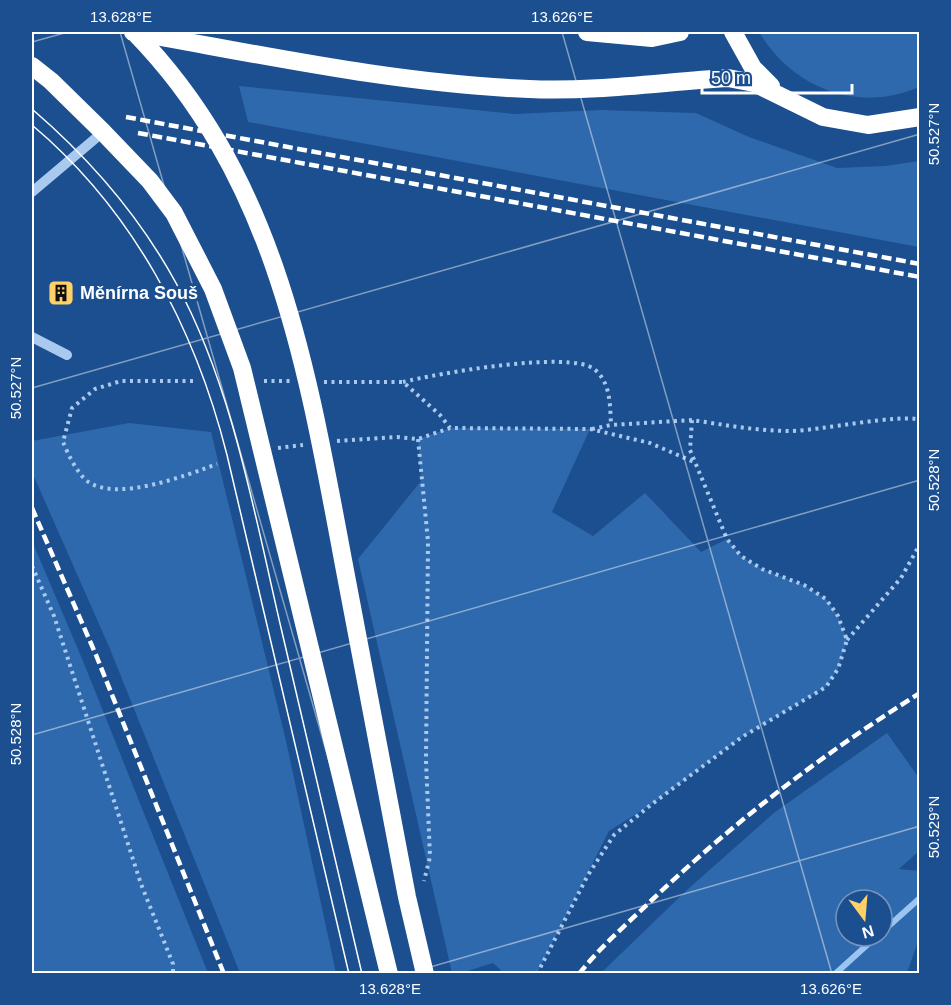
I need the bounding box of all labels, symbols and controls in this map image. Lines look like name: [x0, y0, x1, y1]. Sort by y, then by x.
text: 13.628°E: [90, 8, 152, 25]
text: 13.626°E: [531, 8, 593, 25]
scale bar: [702, 57, 852, 95]
text: 50 m: [711, 68, 751, 88]
text: 50.527°N: [925, 103, 942, 165]
building icon: Měnírna Souš: [46, 278, 76, 308]
place label: Měnírna Souš: [80, 283, 198, 303]
text: 50.527°N: [7, 357, 24, 419]
text: 50.528°N: [925, 449, 942, 511]
text: 50.528°N: [7, 703, 24, 765]
text: 50.529°N: [925, 796, 942, 858]
north arrow: [834, 888, 894, 948]
text: N: [860, 922, 876, 942]
text: 13.628°E: [359, 980, 421, 997]
text: 13.626°E: [800, 980, 862, 997]

